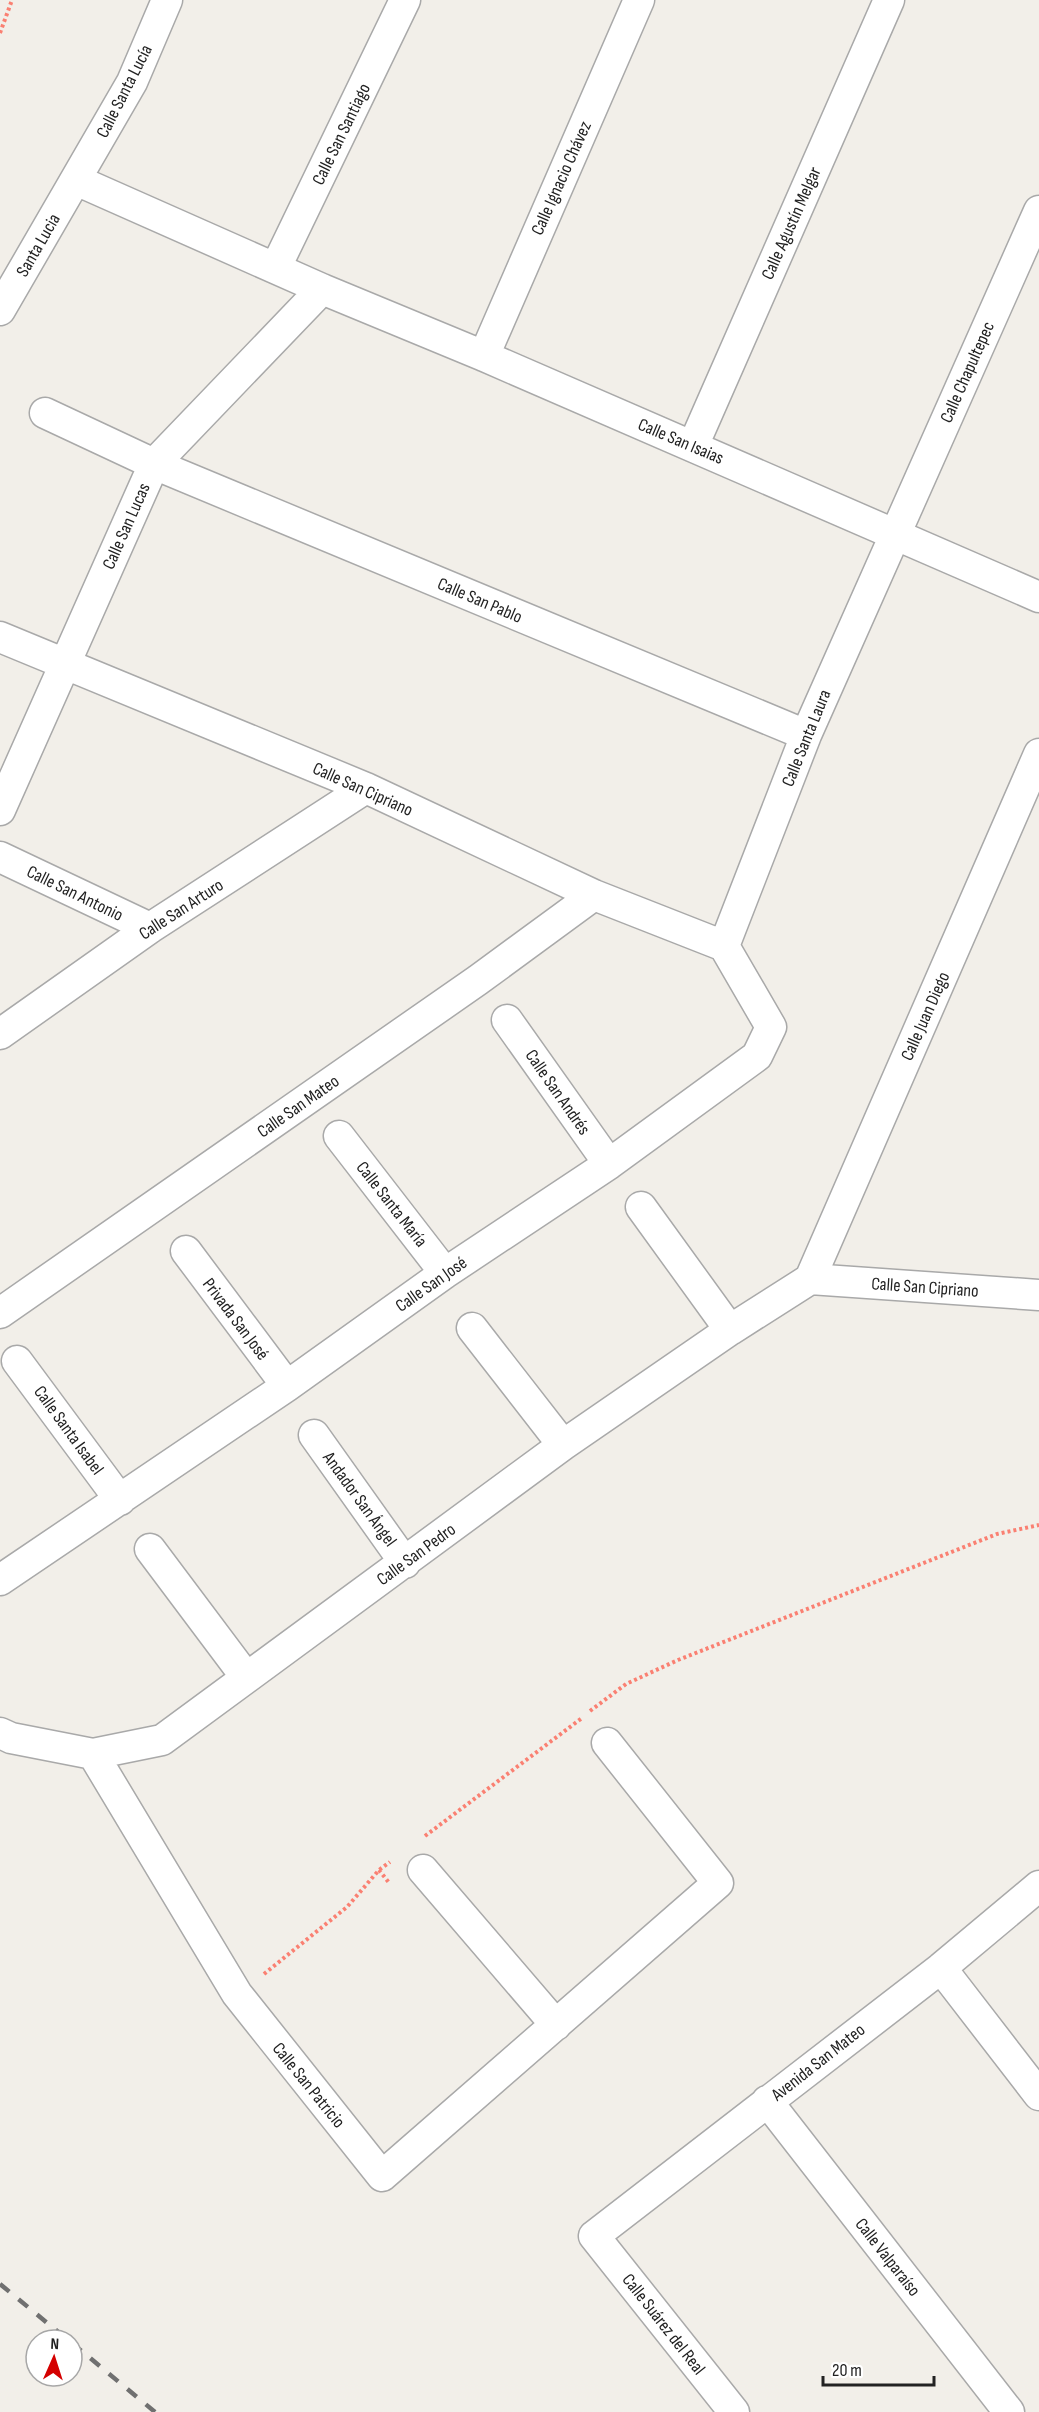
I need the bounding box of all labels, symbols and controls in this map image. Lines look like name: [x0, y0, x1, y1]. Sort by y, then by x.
street label: Calle Santa Lucía: [92, 41, 157, 141]
street label: Calle San Santiago: [308, 80, 375, 188]
street label: Calle Ignacio Chávez: [527, 118, 596, 238]
street label: Calle Agustín Melgar: [757, 164, 826, 283]
street label: Santa Lucia: [12, 210, 65, 281]
street label: Calle Chapultepec: [936, 318, 999, 426]
street label: Calle San Isaias: [635, 414, 727, 469]
street label: Calle San Lucas: [98, 480, 155, 572]
street label: Calle San Pablo: [434, 573, 525, 628]
street label: Calle Santa Laura: [777, 687, 835, 790]
street label: Calle San Cipriano: [309, 758, 416, 821]
street label: Calle San Antonio: [23, 861, 126, 926]
street label: Calle San Arturo: [135, 874, 227, 944]
street label: Calle Juan Diego: [897, 969, 954, 1064]
street label: Calle San Andrés: [521, 1046, 595, 1139]
street label: Calle San Mateo: [253, 1071, 343, 1142]
street label: Calle Santa María: [352, 1157, 432, 1251]
street label: Calle San José: [392, 1252, 471, 1317]
street label: Calle San Cipriano: [871, 1273, 979, 1302]
street label: Privada San José: [198, 1274, 273, 1364]
street label: Calle Santa Isabel: [29, 1382, 108, 1479]
street label: Andador San Ángel: [318, 1447, 401, 1551]
street label: Calle San Pedro: [373, 1519, 460, 1590]
street label: Avenida San Mateo: [767, 2019, 869, 2106]
street label: Calle San Patricio: [268, 2038, 349, 2132]
street label: Calle Valparaíso: [851, 2214, 925, 2301]
street label: Calle Suárez del Real: [618, 2270, 710, 2379]
north arrow: [24, 2328, 84, 2388]
text: N: [50, 2335, 59, 2354]
scale bar: [823, 2349, 934, 2387]
text: 20 m: [832, 2360, 862, 2381]

